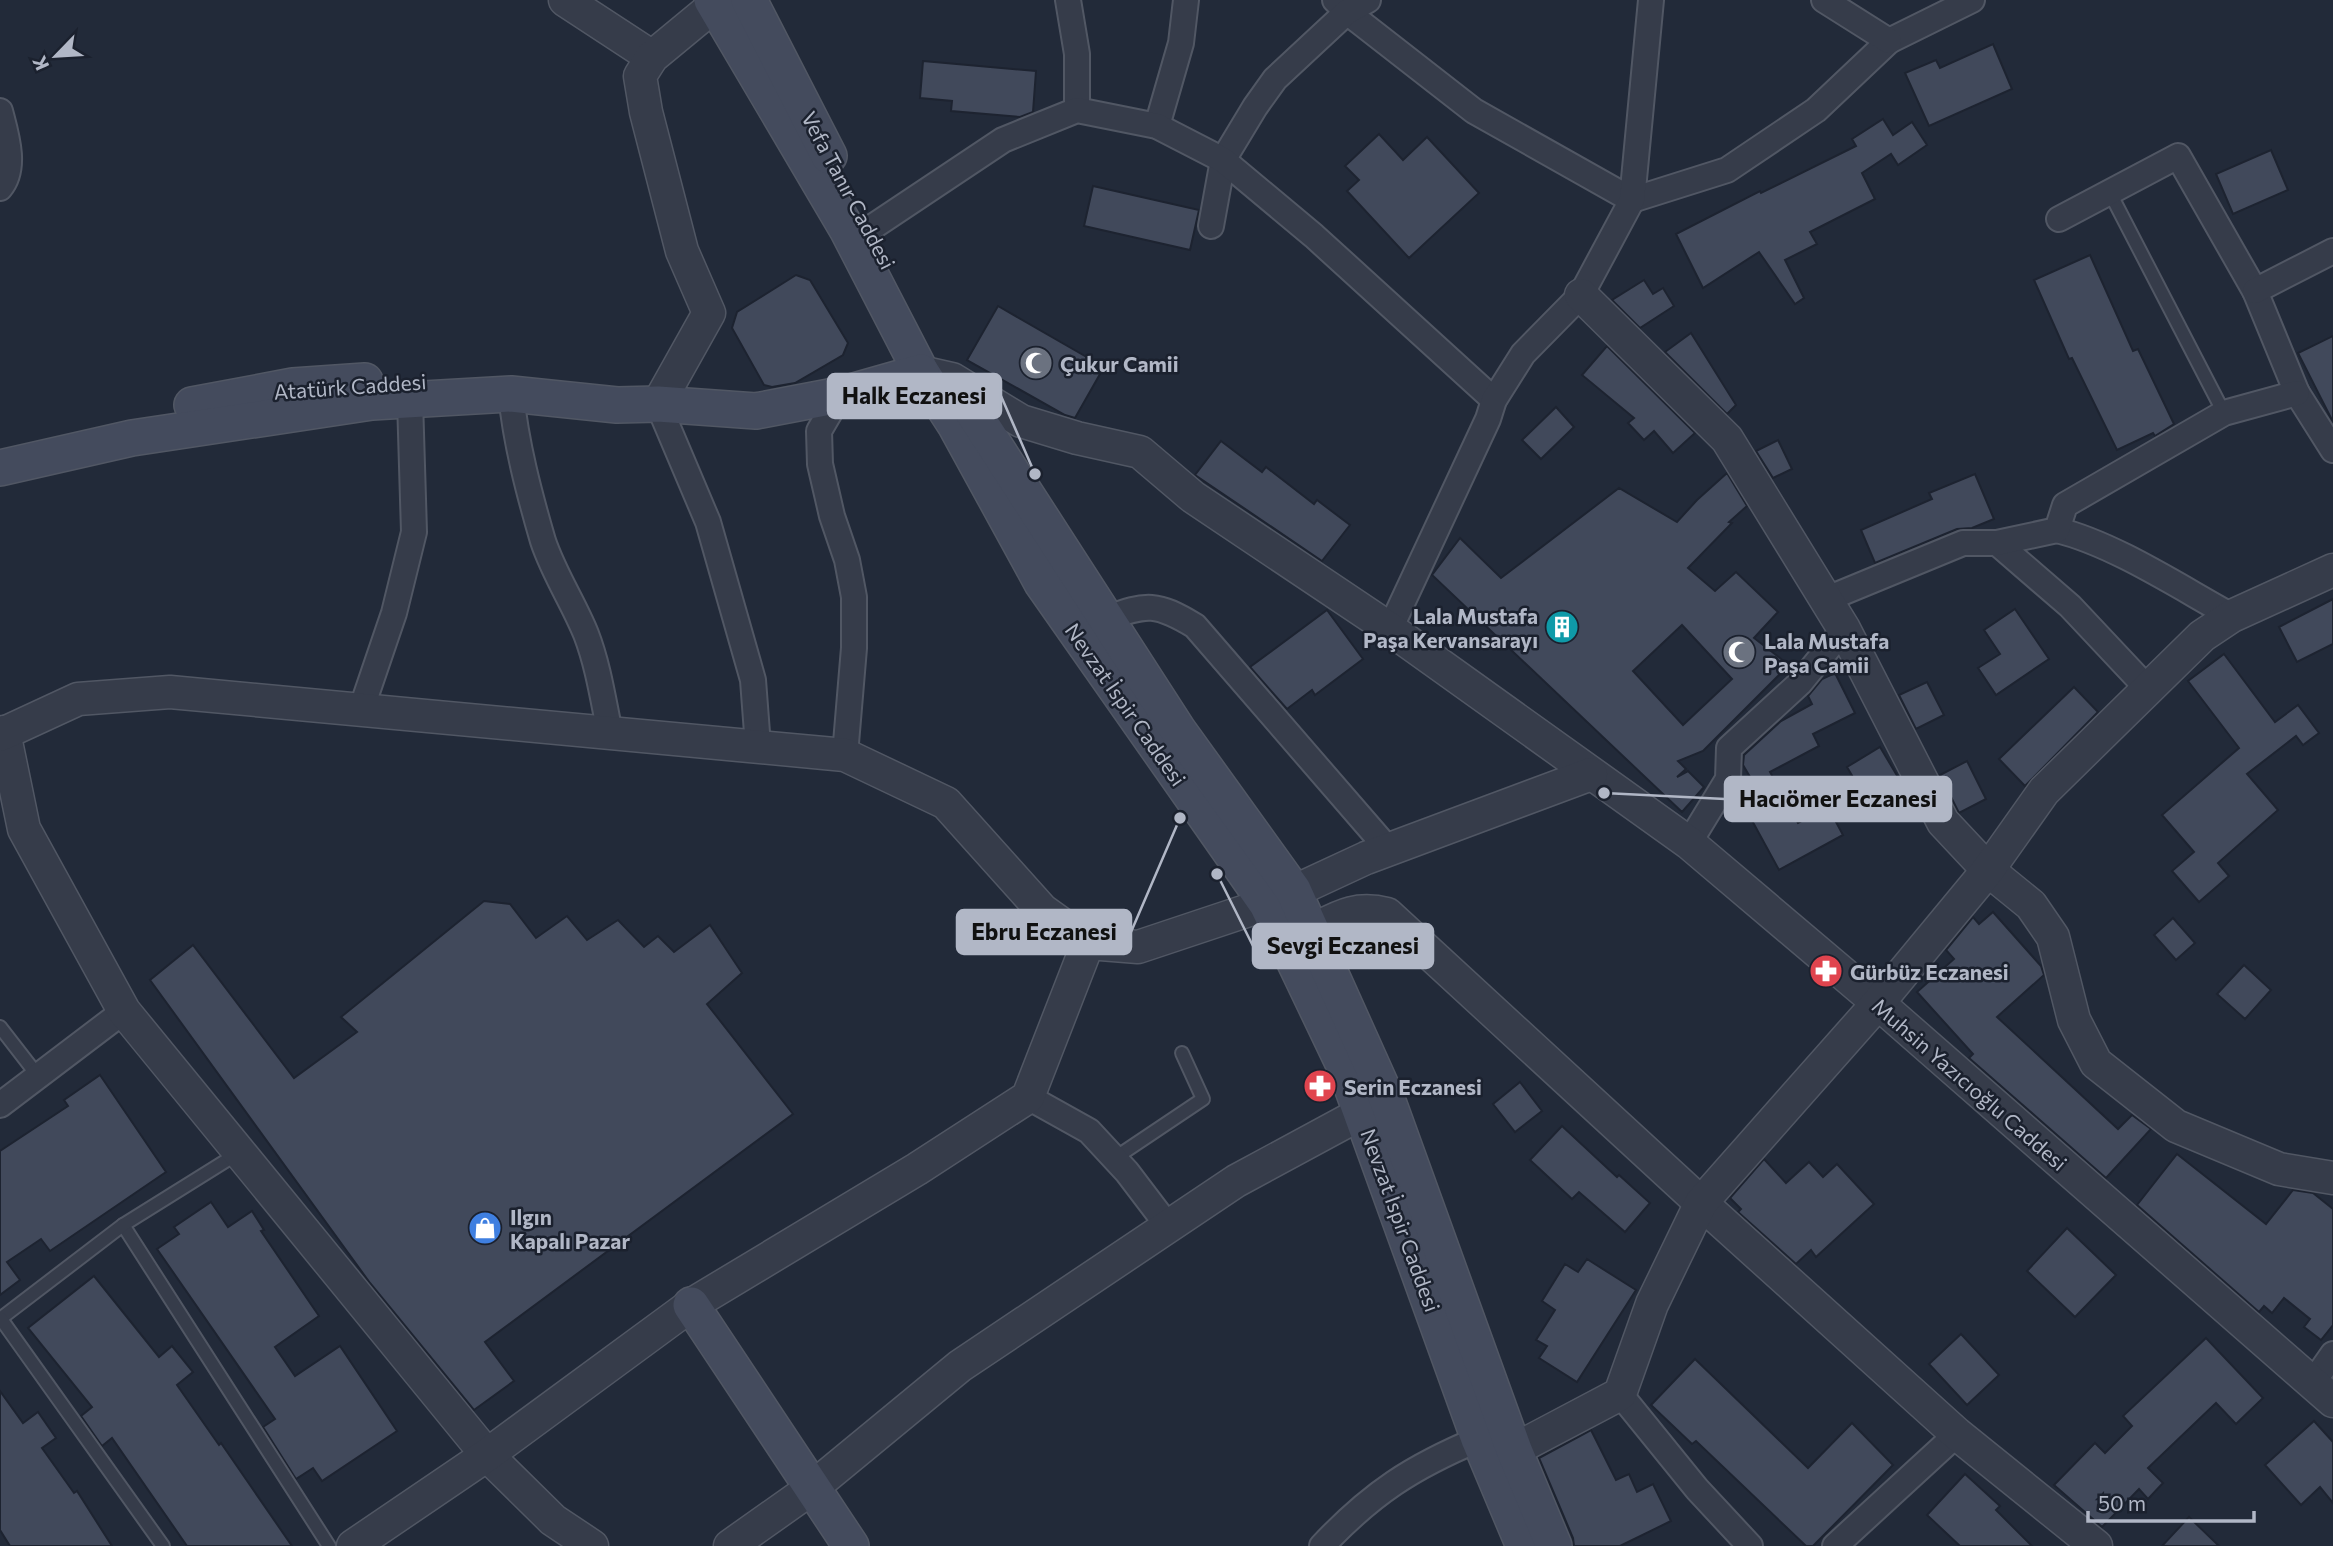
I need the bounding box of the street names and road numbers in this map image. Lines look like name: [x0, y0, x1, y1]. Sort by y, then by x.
street label: Vefa Tanır Caddesi: [797, 107, 901, 273]
street label: Atatürk Caddesi: [273, 368, 427, 404]
street label: Nevzat İspir Caddesi: [1060, 618, 1192, 790]
street label: Muhsin Yazıcıoğlu Caddesi: [1868, 993, 2072, 1175]
street label: Nevzat İspir Caddesi: [1356, 1125, 1446, 1315]

